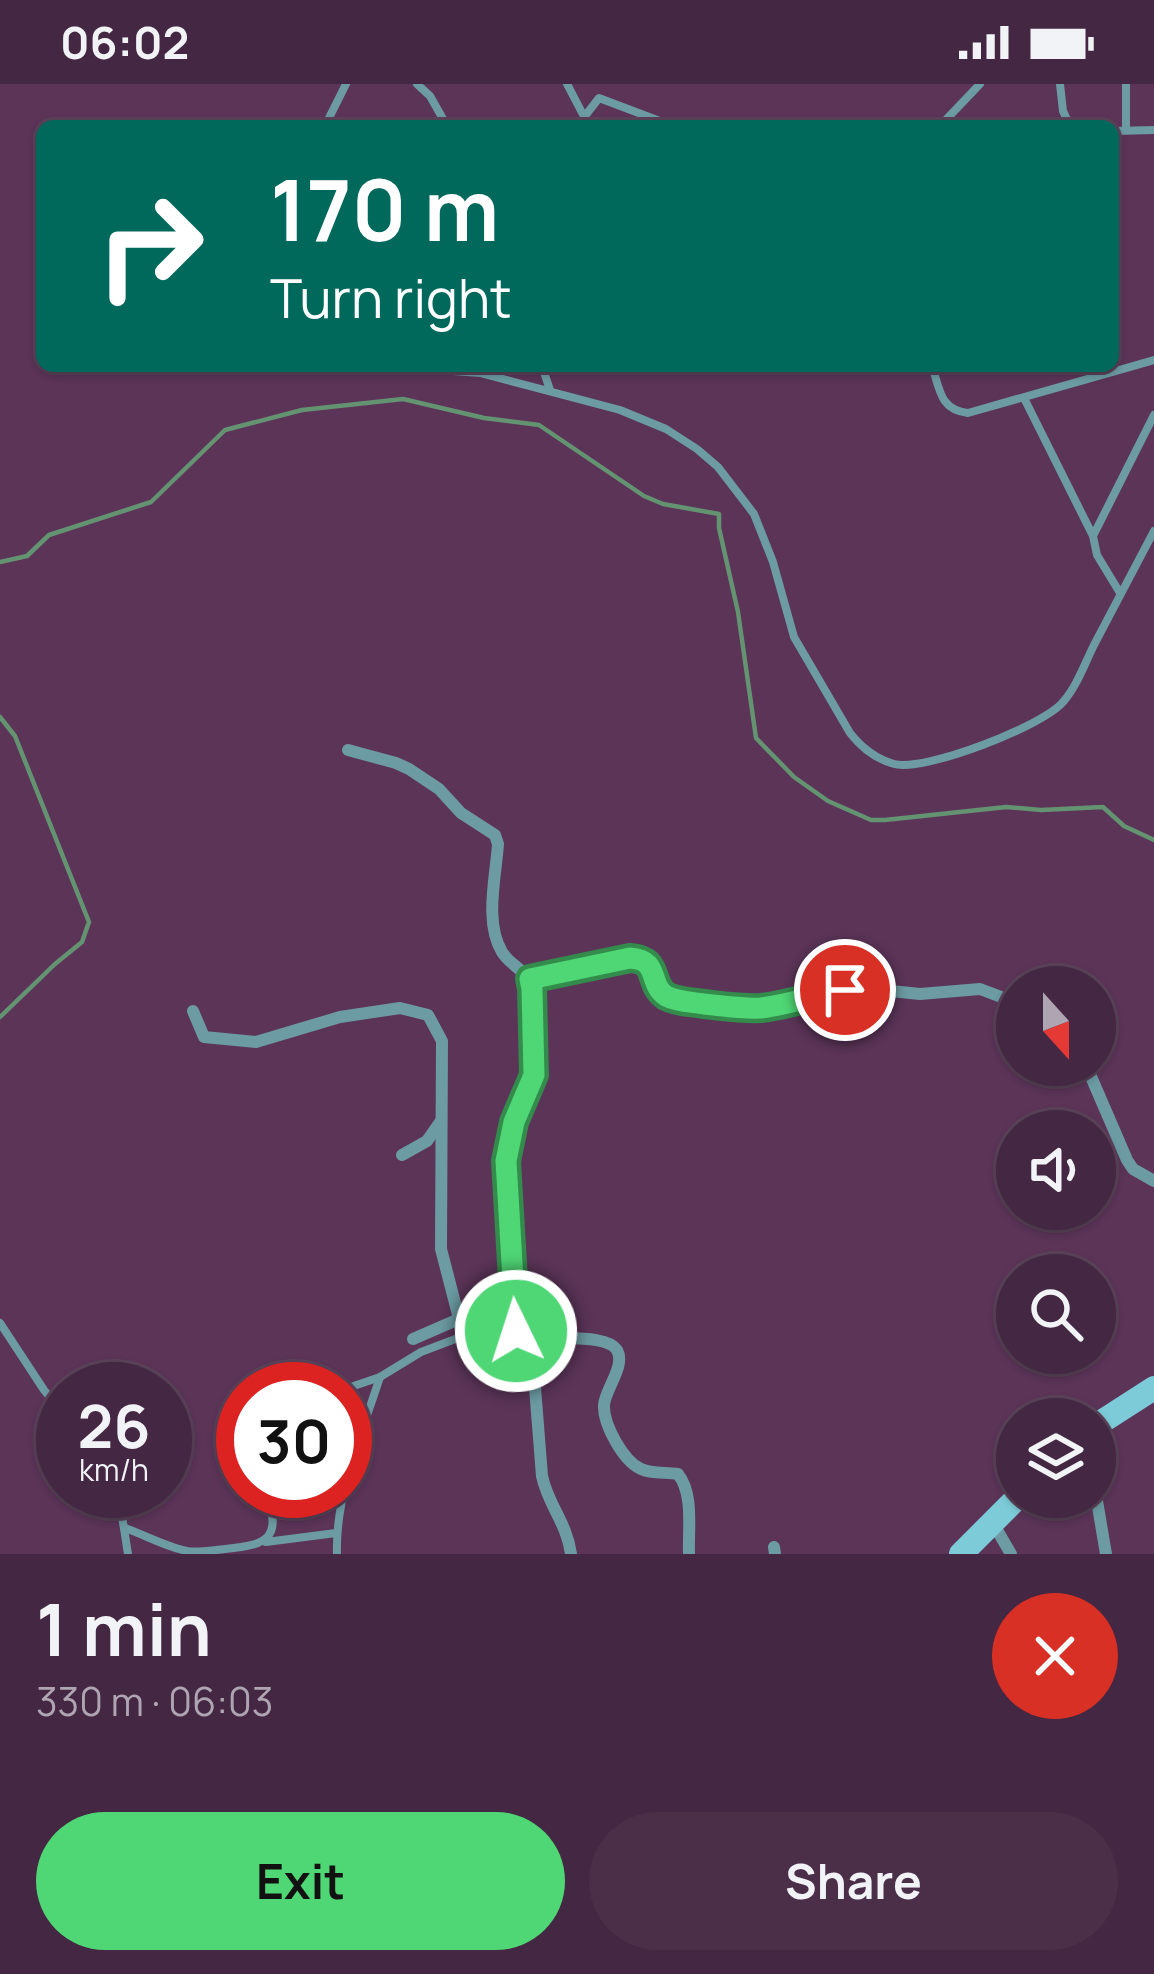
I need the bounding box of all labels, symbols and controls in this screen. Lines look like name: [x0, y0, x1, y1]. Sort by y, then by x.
text: 06:02: [60, 11, 189, 73]
text: 170 m: [270, 151, 499, 266]
icon: right: [72, 168, 228, 324]
text: Turn right: [270, 260, 512, 334]
pin: [794, 939, 896, 1041]
icon: arrive: [812, 957, 878, 1023]
north arrow: [996, 966, 1116, 1086]
map controls: [996, 966, 1116, 1518]
button: sound: [996, 1110, 1116, 1230]
button: search: [996, 1254, 1116, 1374]
position arrow: [453, 1268, 579, 1394]
speed limit sign: 30: [216, 1362, 372, 1518]
text: 26: [77, 1384, 151, 1466]
button: layers: [996, 1398, 1116, 1518]
text: km/h: [79, 1449, 149, 1490]
text: 1 min: [36, 1579, 212, 1678]
button: close: [992, 1593, 1118, 1719]
text: 330 m · 06:03: [36, 1674, 273, 1728]
button: Exit: [36, 1812, 565, 1950]
button: Share: [589, 1812, 1118, 1950]

